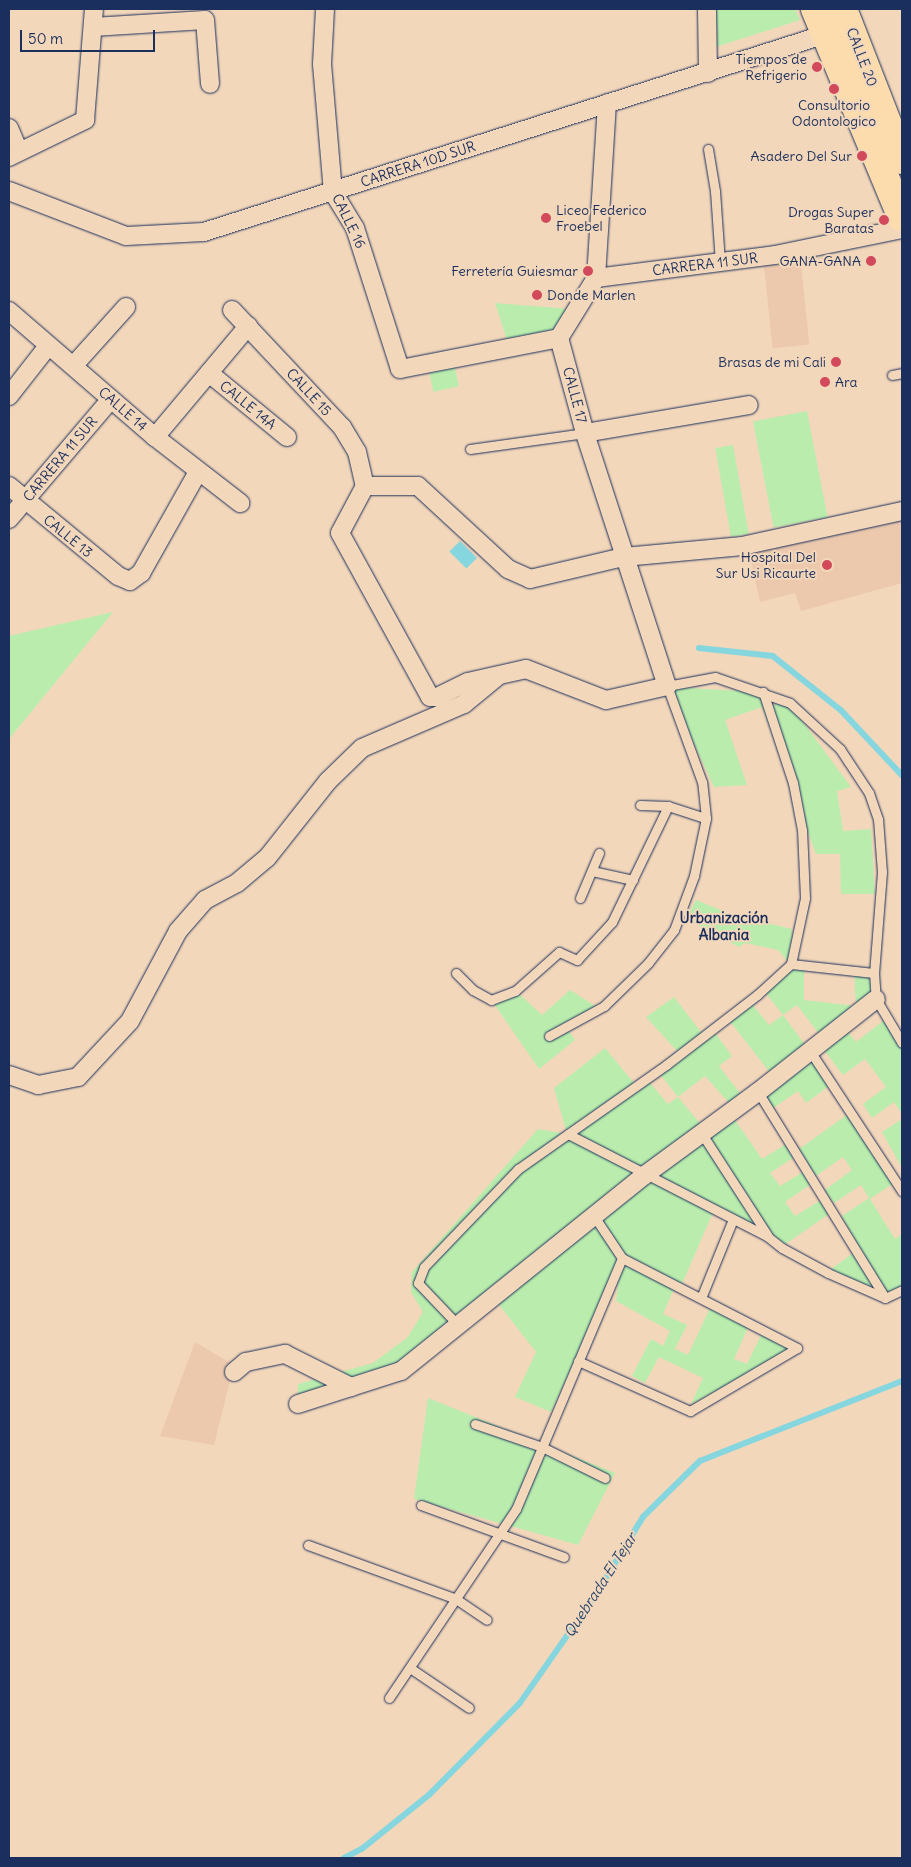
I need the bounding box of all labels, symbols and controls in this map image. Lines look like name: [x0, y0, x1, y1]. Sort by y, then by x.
scale bar: [22, 20, 158, 52]
street label: CALLE 20: [843, 25, 881, 89]
text: 50 m: [28, 29, 63, 48]
place label: Tiempos de Refrigerio: [735, 51, 807, 84]
marker: Tiempos de Refrigerio: [811, 61, 823, 73]
marker: Consultorio Odontologico: [828, 83, 840, 95]
place label: Consultorio Odontologico: [792, 97, 876, 130]
street label: CARRERA 10D SUR: [358, 138, 478, 190]
place label: Asadero Del Sur: [751, 148, 852, 164]
marker: Asadero Del Sur: [856, 150, 868, 162]
street label: CALLE 16: [329, 191, 369, 251]
place label: Liceo Federico Froebel: [556, 202, 646, 234]
place label: Drogas Super Baratas: [788, 204, 874, 236]
marker: Liceo Federico Froebel: [540, 212, 552, 224]
marker: Drogas Super Baratas: [878, 214, 890, 226]
street label: CARRERA 11 SUR: [651, 249, 759, 279]
place label: GANA-GANA: [779, 253, 861, 269]
marker: GANA-GANA: [865, 255, 877, 267]
place label: Ferretería Guiesmar: [451, 263, 578, 279]
marker: Ferretería Guiesmar: [582, 265, 594, 277]
place label: Donde Marlen: [547, 287, 636, 303]
marker: Donde Marlen: [531, 289, 543, 301]
place label: Brasas de mi Cali: [718, 354, 826, 370]
marker: Brasas de mi Cali: [830, 356, 842, 368]
street label: CALLE 15: [283, 365, 335, 419]
street label: CALLE 17: [559, 365, 591, 425]
place label: Ara: [835, 374, 858, 390]
marker: Ara: [819, 376, 831, 388]
street label: CALLE 14A: [216, 377, 280, 433]
street label: CALLE 14: [95, 383, 151, 435]
street label: CARRERA 11 SUR: [19, 413, 101, 505]
street label: CALLE 13: [40, 511, 96, 561]
place label: Hospital Del Sur Usi Ricaurte: [716, 549, 816, 582]
marker: Hospital Del Sur Usi Ricaurte: [820, 558, 834, 572]
district label: Urbanización Albania: [680, 908, 768, 943]
water label: Quebrada El Tejar: [560, 1530, 640, 1640]

